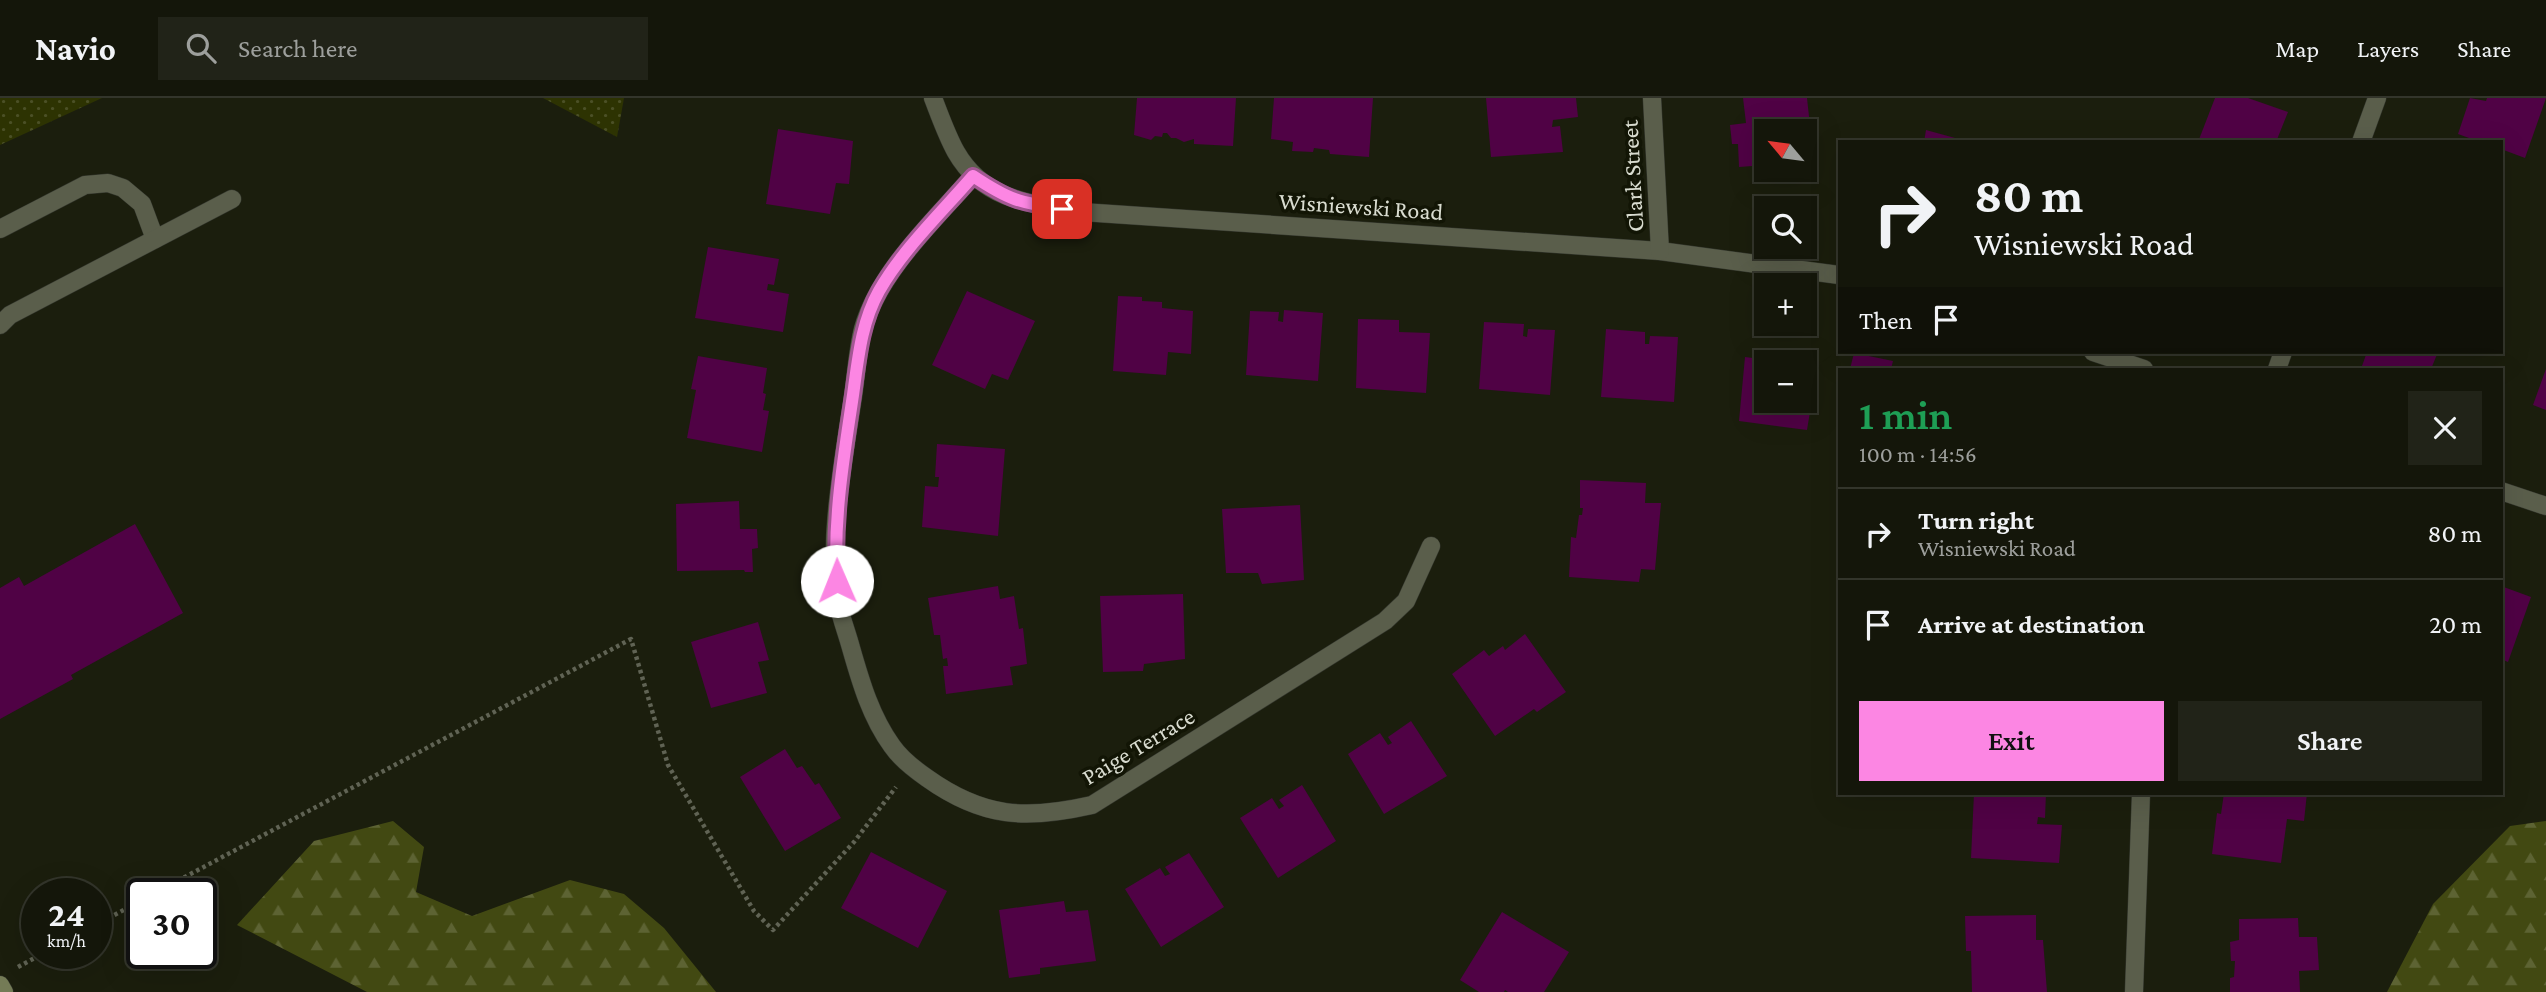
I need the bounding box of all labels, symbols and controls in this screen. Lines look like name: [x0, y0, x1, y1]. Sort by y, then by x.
search box: [158, 17, 648, 80]
icon: search: [182, 29, 220, 67]
text: Navio: [35, 30, 116, 67]
text: Search here: [238, 34, 357, 63]
text: Map: [2275, 35, 2319, 62]
text: Layers: [2357, 35, 2419, 62]
text: Share: [2457, 35, 2511, 62]
street label: Clark Street: [1616, 118, 1648, 233]
north arrow: [1754, 119, 1816, 182]
map controls: [1754, 119, 1817, 413]
icon: right: [1859, 168, 1950, 259]
text: 80 m: [1974, 168, 2083, 223]
pin: [1032, 179, 1092, 239]
street label: Wisniewski Road: [1278, 187, 1445, 225]
icon: arrive: [1043, 190, 1081, 228]
button: search: [1754, 196, 1817, 259]
text: Wisniewski Road: [1974, 226, 2194, 262]
button: +: [1754, 273, 1817, 336]
icon: arrive: [1927, 301, 1965, 339]
text: Then: [1859, 306, 1913, 335]
button: −: [1754, 350, 1817, 413]
text: 1 min: [1859, 391, 1952, 438]
button: close: [2408, 391, 2482, 465]
text: 100 m · 14:56: [1859, 441, 1977, 467]
text: Turn right: [1918, 506, 2034, 535]
icon: right: [1859, 515, 1897, 553]
text: 80 m: [2428, 519, 2482, 548]
text: Wisniewski Road: [1918, 535, 2076, 561]
position arrow: [800, 544, 874, 618]
icon: arrive: [1859, 606, 1897, 644]
text: Arrive at destination: [1918, 610, 2145, 639]
text: 20 m: [2429, 610, 2482, 639]
button: Exit: [1859, 701, 2164, 781]
button: Share: [2178, 701, 2482, 781]
street label: Paige Terrace: [1077, 702, 1199, 790]
speed limit sign: 30: [126, 878, 217, 969]
text: 24: [48, 895, 85, 934]
text: km/h: [47, 931, 86, 951]

